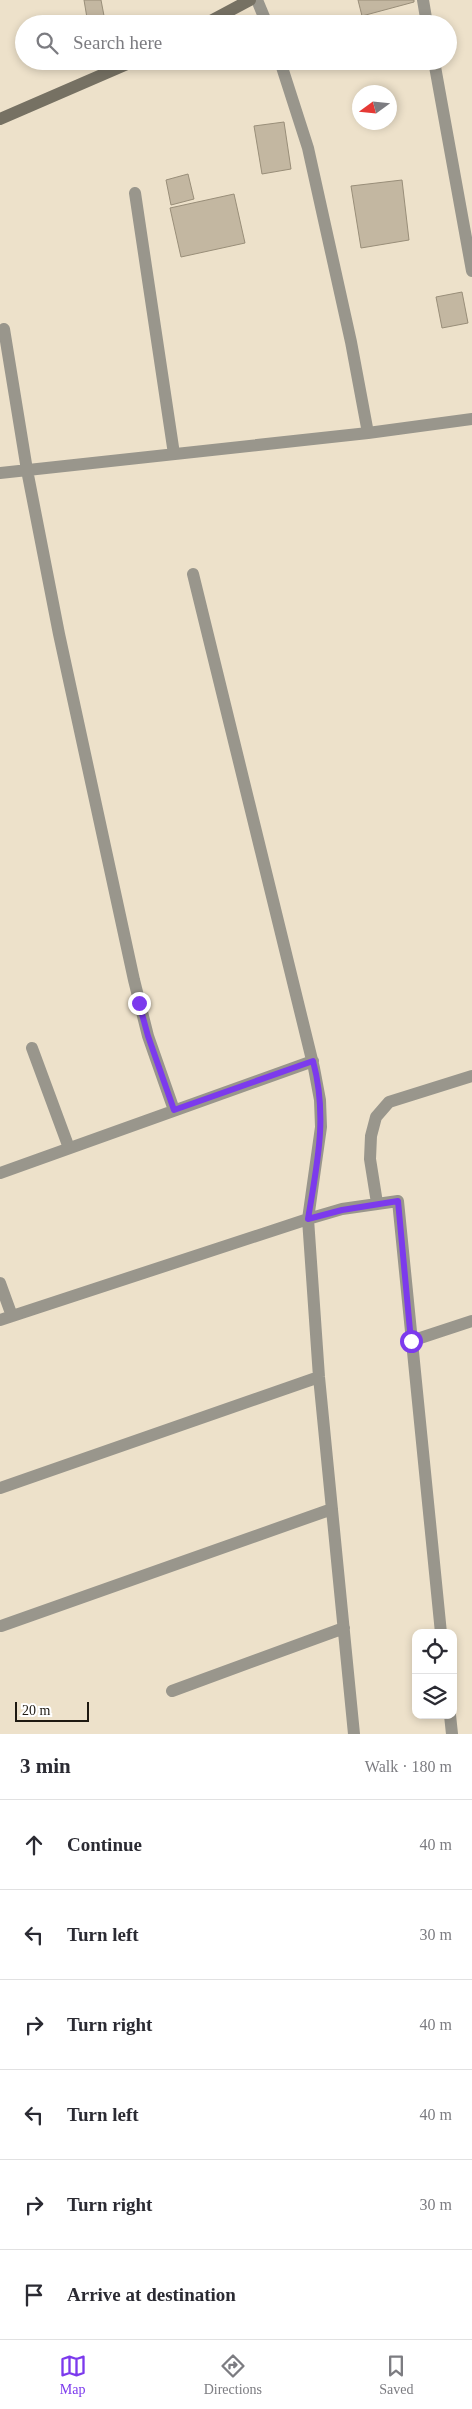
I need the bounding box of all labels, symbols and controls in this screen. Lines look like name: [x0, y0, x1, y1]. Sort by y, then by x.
search box: [15, 15, 457, 70]
icon: search: [33, 29, 61, 57]
text: Search here: [73, 32, 162, 53]
north arrow: [352, 85, 397, 130]
route end: [128, 992, 151, 1015]
route start: [400, 1330, 423, 1353]
map controls: [412, 1629, 457, 1719]
button: locate: [412, 1629, 457, 1674]
button: layers: [412, 1674, 457, 1719]
scale bar: [15, 1699, 89, 1722]
text: 20 m: [22, 1703, 50, 1718]
text: 3 min: [20, 1754, 71, 1778]
text: Walk · 180 m: [365, 1758, 452, 1775]
icon: ahead: [20, 1831, 48, 1859]
text: Continue: [67, 1834, 142, 1855]
text: 40 m: [420, 1836, 452, 1853]
icon: left: [20, 1921, 48, 1949]
text: Turn left: [67, 1924, 139, 1945]
text: 30 m: [420, 1926, 452, 1943]
icon: right: [20, 2011, 48, 2039]
text: Turn right: [67, 2014, 152, 2035]
text: 40 m: [420, 2016, 452, 2033]
icon: left: [20, 2101, 48, 2129]
text: Turn left: [67, 2104, 139, 2125]
text: 40 m: [420, 2106, 452, 2123]
icon: right: [20, 2191, 48, 2219]
text: Turn right: [67, 2194, 152, 2215]
text: 30 m: [420, 2196, 452, 2213]
icon: arrive: [20, 2281, 48, 2309]
text: Arrive at destination: [67, 2284, 236, 2305]
tab: Map: [59, 2352, 87, 2398]
tab: Directions: [204, 2352, 262, 2398]
tab: Saved: [379, 2352, 413, 2398]

